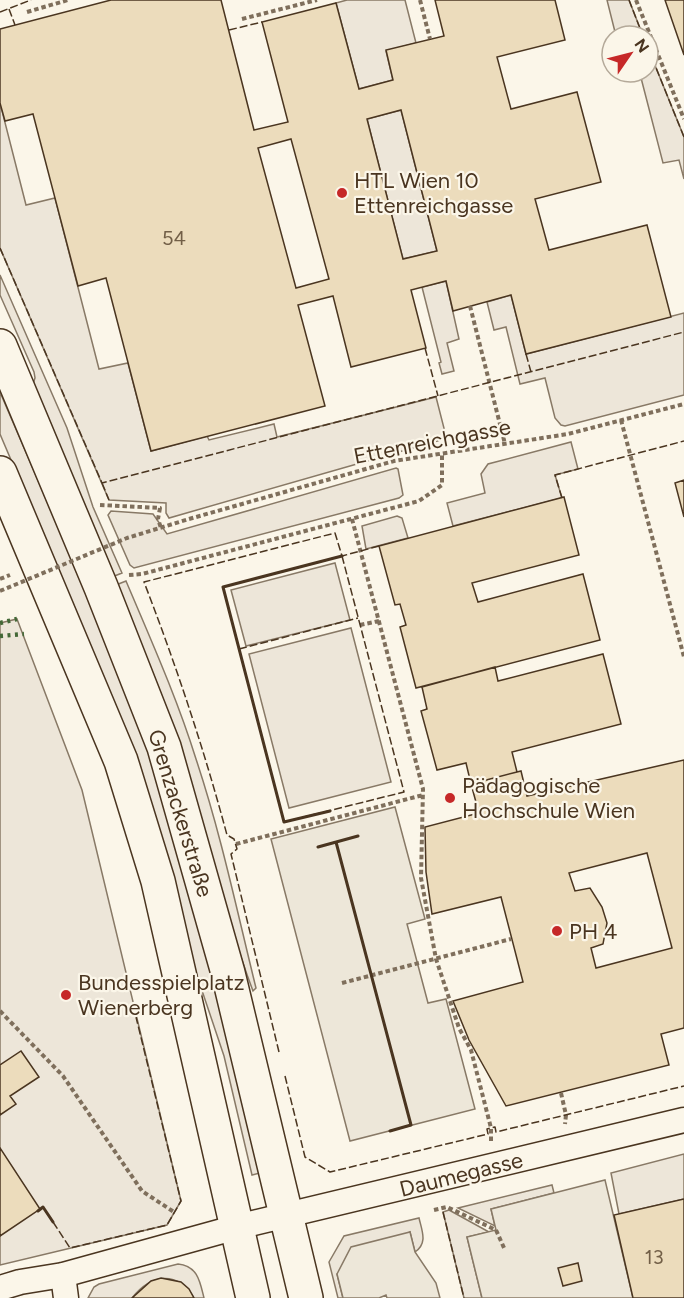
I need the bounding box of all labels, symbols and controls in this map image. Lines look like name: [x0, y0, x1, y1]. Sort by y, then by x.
north arrow: [600, 24, 660, 84]
text: N: [631, 35, 653, 56]
place label: HTL Wien 10 Ettenreichgasse: [354, 167, 513, 219]
marker: HTL Wien 10 Ettenreichgasse: [335, 186, 349, 200]
house number: 54: [162, 226, 186, 250]
street label: Ettenreichgasse: [351, 413, 513, 470]
street label: Grenzackerstraße: [142, 726, 219, 900]
place label: Pädagogische Hochschule Wien: [462, 772, 635, 824]
marker: Pädagogische Hochschule Wien: [443, 791, 457, 805]
place label: PH 4: [569, 918, 617, 945]
marker: PH 4: [550, 924, 564, 938]
place label: Bundesspielplatz Wienerberg: [78, 969, 245, 1021]
marker: Bundesspielplatz Wienerberg: [59, 988, 73, 1002]
street label: Daumegasse: [397, 1146, 526, 1203]
house number: 13: [644, 1245, 664, 1269]

